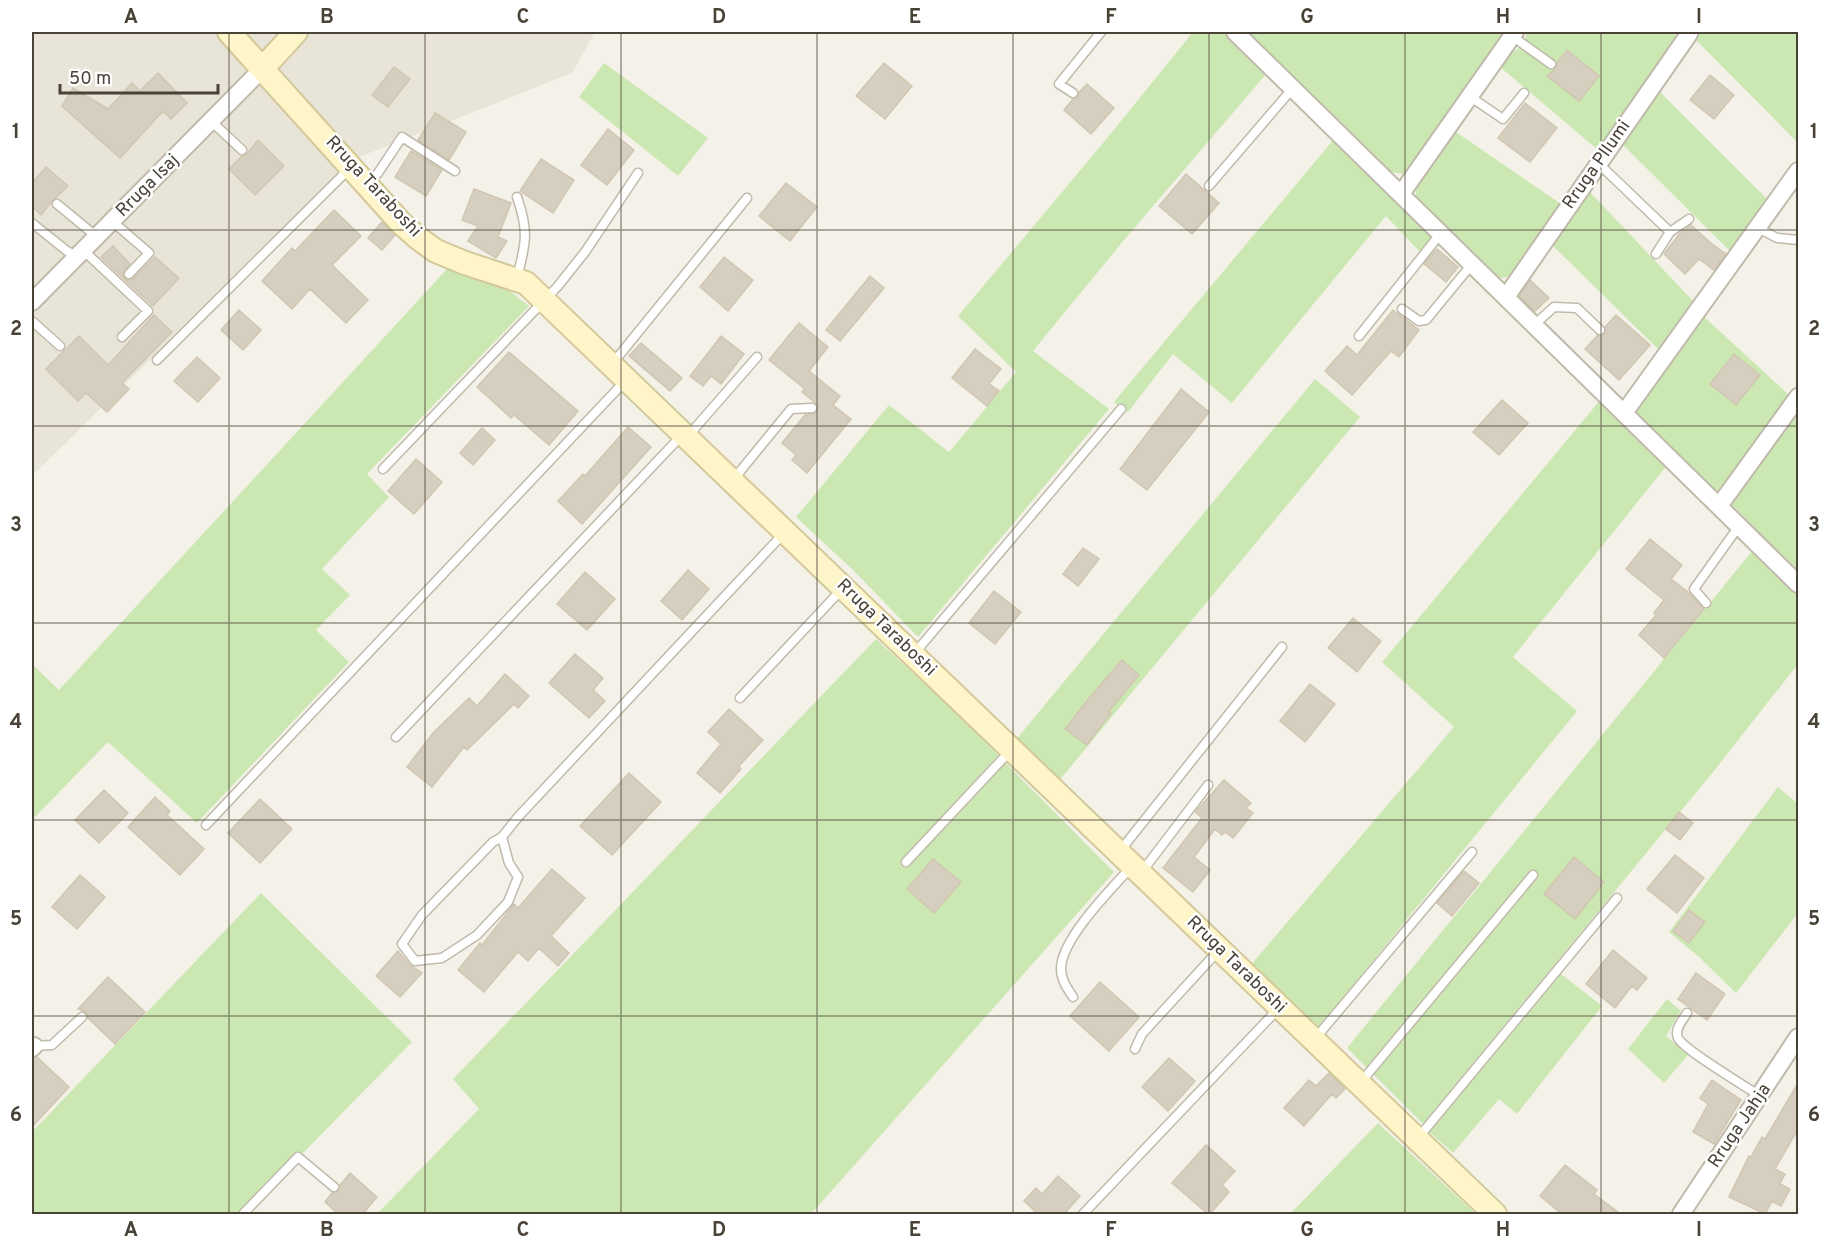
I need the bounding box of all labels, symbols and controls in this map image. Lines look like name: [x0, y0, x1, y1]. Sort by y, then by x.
text: A: [124, 5, 138, 31]
text: B: [320, 5, 334, 31]
text: C: [517, 5, 529, 31]
text: D: [712, 5, 726, 31]
text: E: [909, 5, 921, 31]
text: F: [1105, 5, 1117, 31]
text: G: [1300, 5, 1314, 31]
text: H: [1496, 5, 1510, 31]
text: I: [1696, 5, 1702, 31]
scale bar: [60, 57, 218, 95]
text: 50 m: [69, 68, 111, 91]
street label: Rruga Pllumi: [1558, 116, 1636, 214]
text: 1: [12, 120, 20, 146]
text: 1: [1810, 120, 1818, 146]
street label: Rruga Taraboshi: [320, 131, 426, 243]
street label: Rruga Isaj: [111, 149, 185, 223]
text: 2: [10, 317, 22, 343]
text: 2: [1808, 317, 1820, 343]
text: 3: [10, 513, 22, 539]
text: 3: [1808, 513, 1820, 539]
street label: Rruga Taraboshi: [831, 574, 941, 682]
text: 4: [10, 710, 22, 736]
text: 4: [1808, 710, 1820, 736]
text: 5: [10, 907, 22, 933]
text: 5: [1808, 907, 1820, 933]
street label: Rruga Taraboshi: [1181, 911, 1291, 1019]
street label: Rruga Jahja: [1703, 1079, 1777, 1173]
text: 6: [10, 1103, 22, 1129]
text: 6: [1808, 1103, 1820, 1129]
text: A: [124, 1218, 138, 1244]
text: B: [320, 1218, 334, 1244]
text: C: [517, 1218, 529, 1244]
text: D: [712, 1218, 726, 1244]
text: E: [909, 1218, 921, 1244]
text: F: [1105, 1218, 1117, 1244]
text: G: [1300, 1218, 1314, 1244]
text: H: [1496, 1218, 1510, 1244]
text: I: [1696, 1218, 1702, 1244]

